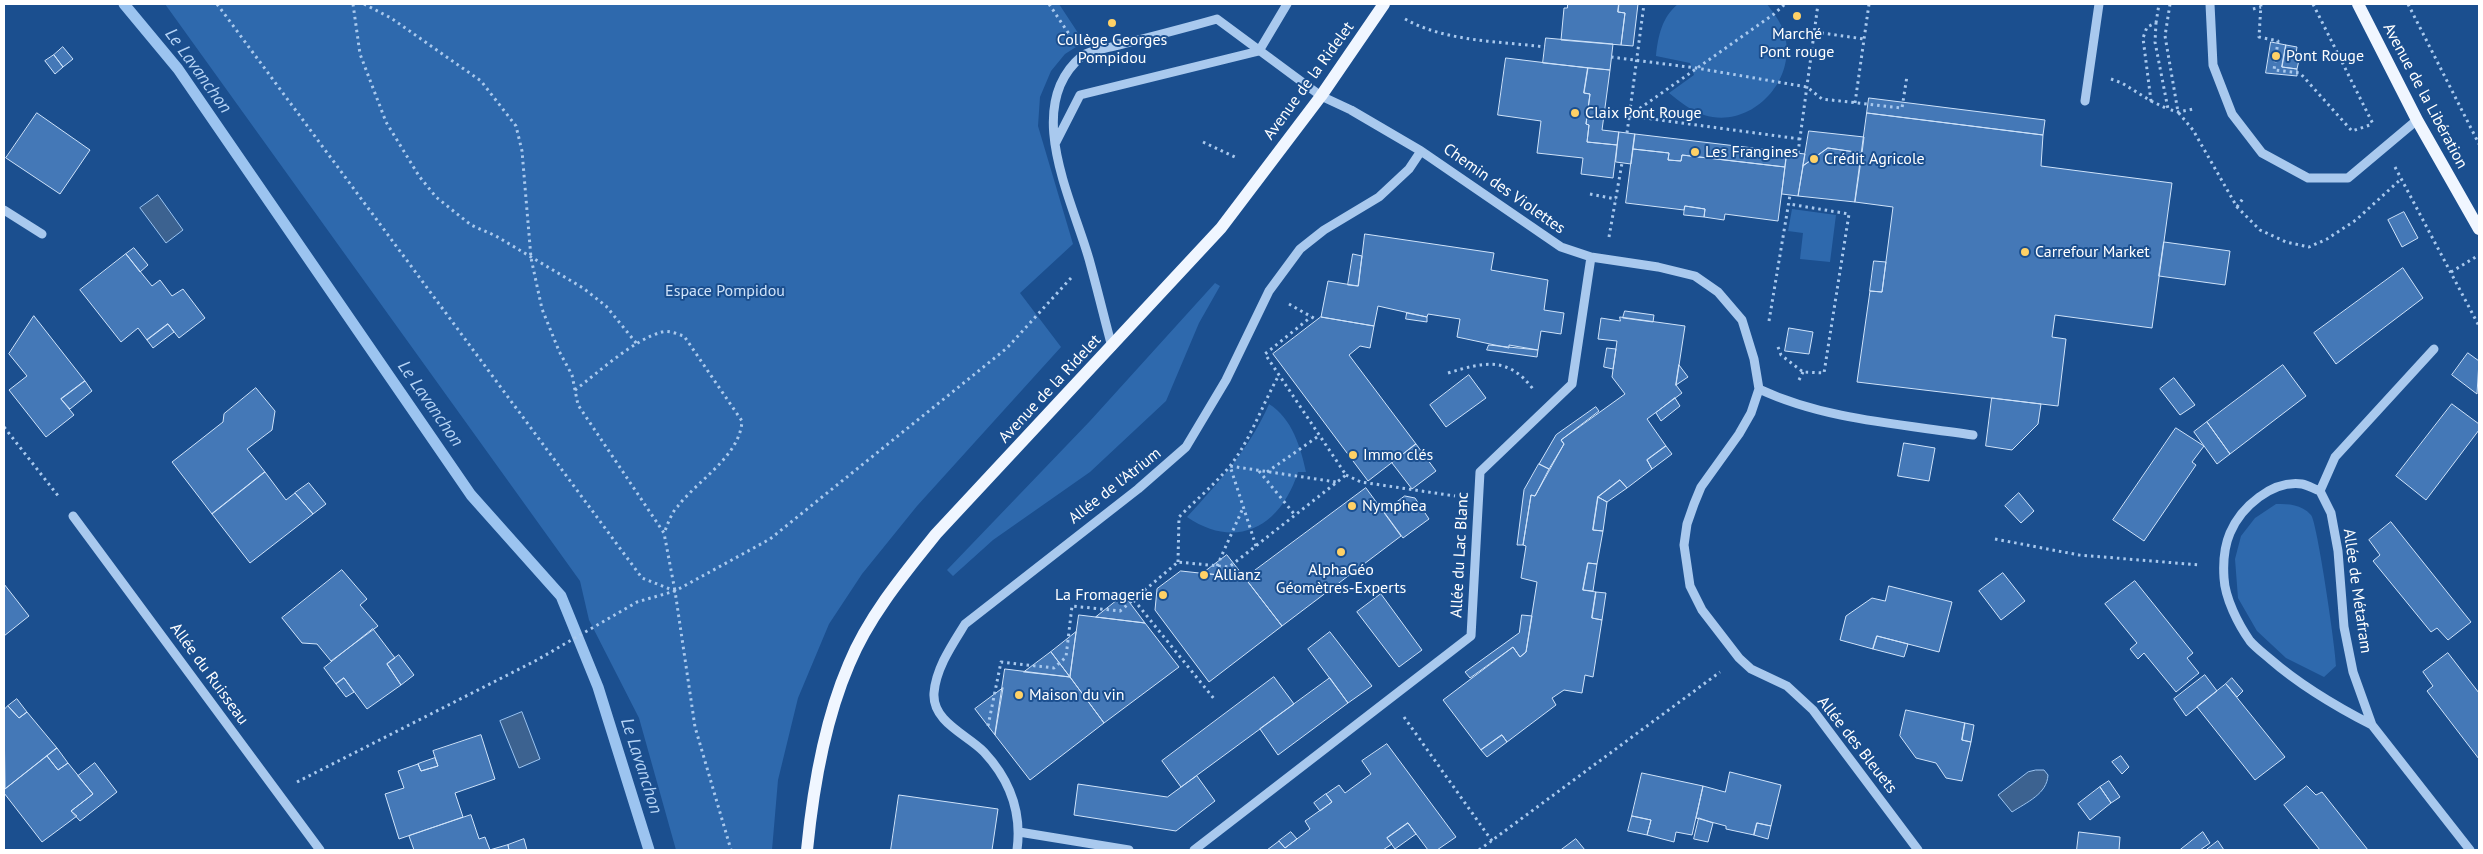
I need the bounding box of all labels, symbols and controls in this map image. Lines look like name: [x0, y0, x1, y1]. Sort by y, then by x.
marker: Marché Pont rouge: [1791, 10, 1803, 22]
marker: Collège Georges Pompidou: [1106, 17, 1118, 29]
street label: Avenue de la Ridelet: [1260, 18, 1358, 144]
street label: Avenue de la Libération: [2379, 20, 2471, 172]
water label: Le Lavanchon: [160, 24, 236, 118]
place label: Marché Pont rouge: [1760, 24, 1834, 62]
place label: Collège Georges Pompidou: [1057, 30, 1167, 68]
place label: Pont Rouge: [2286, 46, 2364, 66]
marker: Pont Rouge: [2270, 50, 2282, 62]
place label: Claix Pont Rouge: [1585, 103, 1702, 123]
marker: Claix Pont Rouge: [1569, 107, 1581, 119]
street label: Chemin des Violettes: [1439, 140, 1569, 238]
place label: Les Frangines: [1705, 142, 1798, 162]
marker: Les Frangines: [1689, 146, 1701, 158]
place label: Crédit Agricole: [1824, 149, 1925, 169]
marker: Crédit Agricole: [1808, 153, 1820, 165]
place label: Carrefour Market: [2035, 242, 2150, 262]
marker: Carrefour Market: [2019, 246, 2031, 258]
park label: Espace Pompidou: [665, 281, 785, 301]
street label: Avenue de la Ridelet: [995, 331, 1105, 447]
water label: Le Lavanchon: [393, 357, 467, 451]
street label: Allée de l'Atrium: [1065, 444, 1165, 528]
place label: Immo clés: [1363, 445, 1433, 465]
marker: Immo clés: [1347, 449, 1359, 461]
street label: Allée du Lac Blanc: [1447, 492, 1473, 618]
place label: Nymphea: [1362, 496, 1427, 516]
marker: Nymphea: [1346, 500, 1358, 512]
street label: Allée de Métafram: [2339, 527, 2375, 655]
marker: AlphaGéo Géomètres-Experts: [1335, 546, 1347, 558]
place label: AlphaGéo Géomètres-Experts: [1276, 560, 1406, 598]
place label: Allianz: [1214, 565, 1261, 585]
marker: Allianz: [1198, 569, 1210, 581]
place label: La Fromagerie: [1055, 585, 1153, 605]
marker: La Fromagerie: [1157, 589, 1169, 601]
street label: Allée du Ruisseau: [166, 619, 252, 729]
place label: Maison du vin: [1029, 685, 1124, 705]
marker: Maison du vin: [1013, 689, 1025, 701]
street label: Allée des Bleuets: [1813, 693, 1901, 797]
water label: Le Lavanchon: [615, 715, 667, 817]

